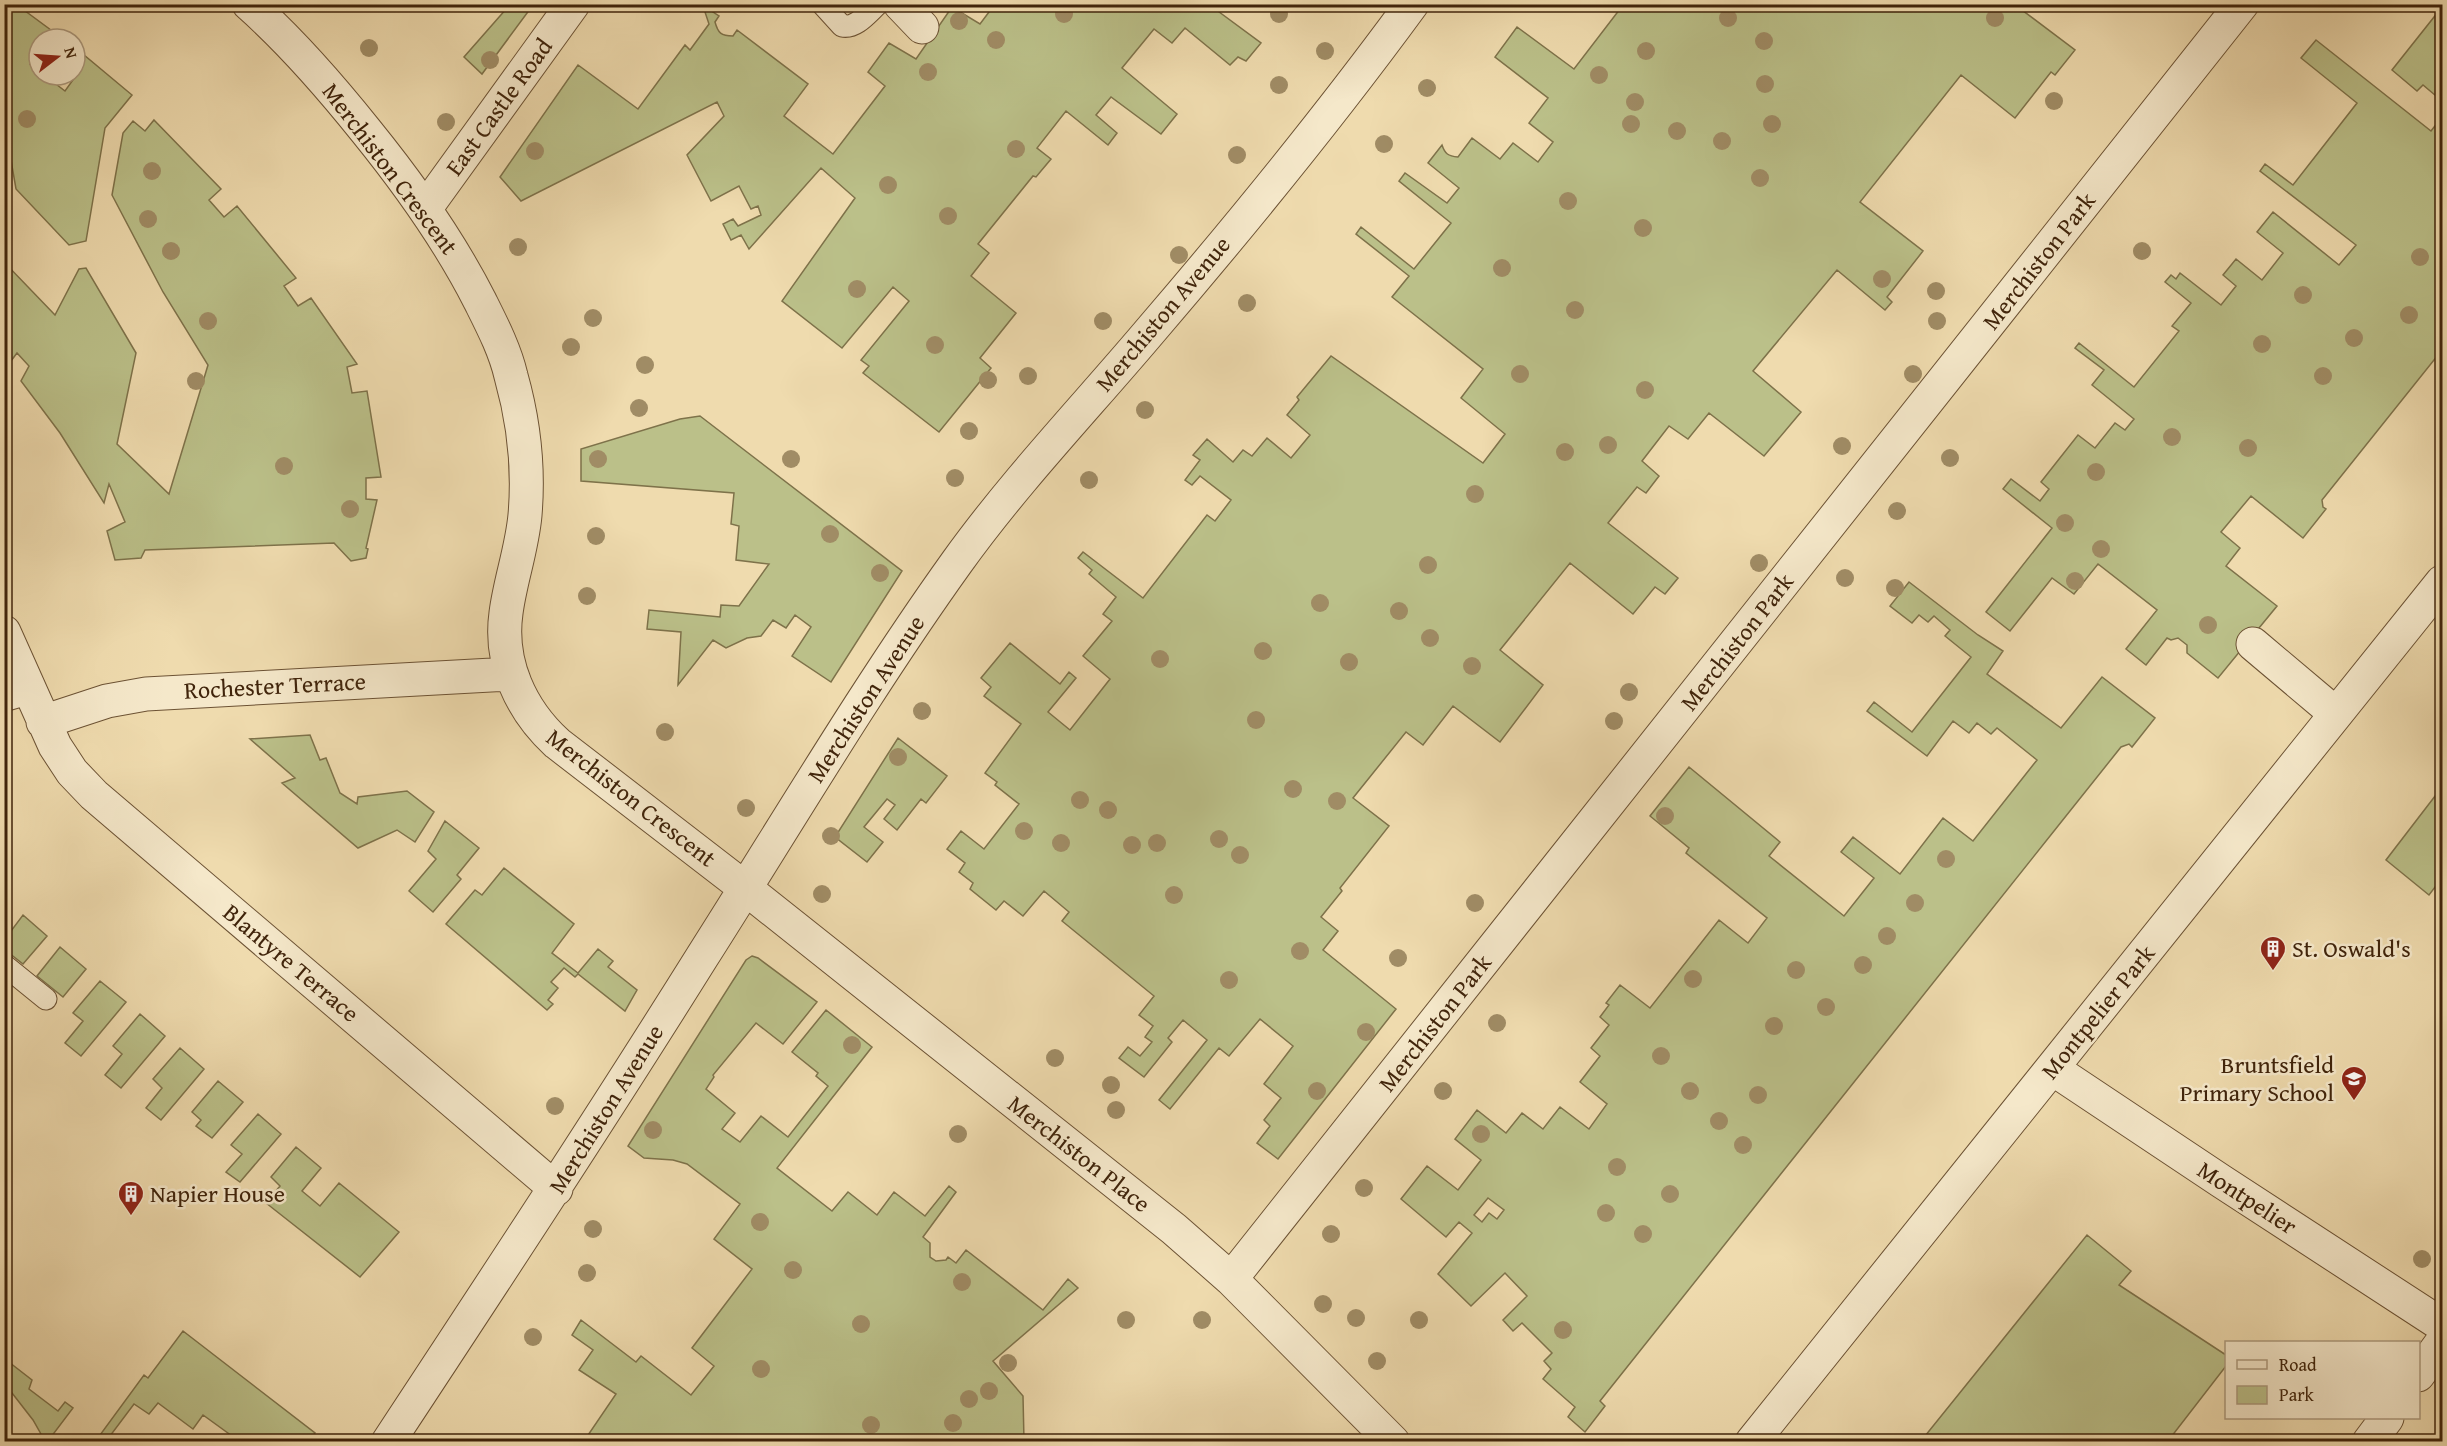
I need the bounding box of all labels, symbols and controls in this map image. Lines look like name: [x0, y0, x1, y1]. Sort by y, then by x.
north arrow: [27, 27, 87, 87]
street label: East Castle Road: [437, 30, 561, 183]
text: N: [58, 44, 84, 62]
street label: Merchiston Crescent: [314, 75, 467, 262]
street label: Merchiston Park: [1974, 184, 2104, 337]
street label: Merchiston Avenue: [1087, 228, 1238, 399]
street label: Merchiston Park: [1672, 565, 1802, 718]
street label: Merchiston Avenue: [798, 608, 933, 789]
street label: Rochester Terrace: [183, 663, 367, 708]
street label: Merchiston Crescent: [539, 720, 724, 875]
street label: Blantyre Terrace: [216, 895, 367, 1030]
place label: St. Oswald's: [2292, 931, 2411, 966]
building icon: St. Oswald's: [2258, 934, 2288, 972]
street label: Montpelier Park: [2032, 936, 2163, 1087]
street label: Merchiston Park: [1370, 946, 1500, 1099]
street label: Merchiston Avenue: [539, 1017, 672, 1200]
place label: Bruntsfield Primary School: [2180, 1047, 2334, 1110]
school or university icon: Bruntsfield Primary School: [2339, 1064, 2369, 1102]
street label: Merchiston Place: [1000, 1087, 1158, 1221]
street label: Montpelier: [2190, 1152, 2304, 1243]
place label: Napier House: [150, 1176, 285, 1211]
building icon: Napier House: [116, 1179, 146, 1217]
legend: [2225, 1341, 2420, 1419]
text: Road: [2279, 1351, 2317, 1378]
text: Park: [2279, 1381, 2315, 1408]

